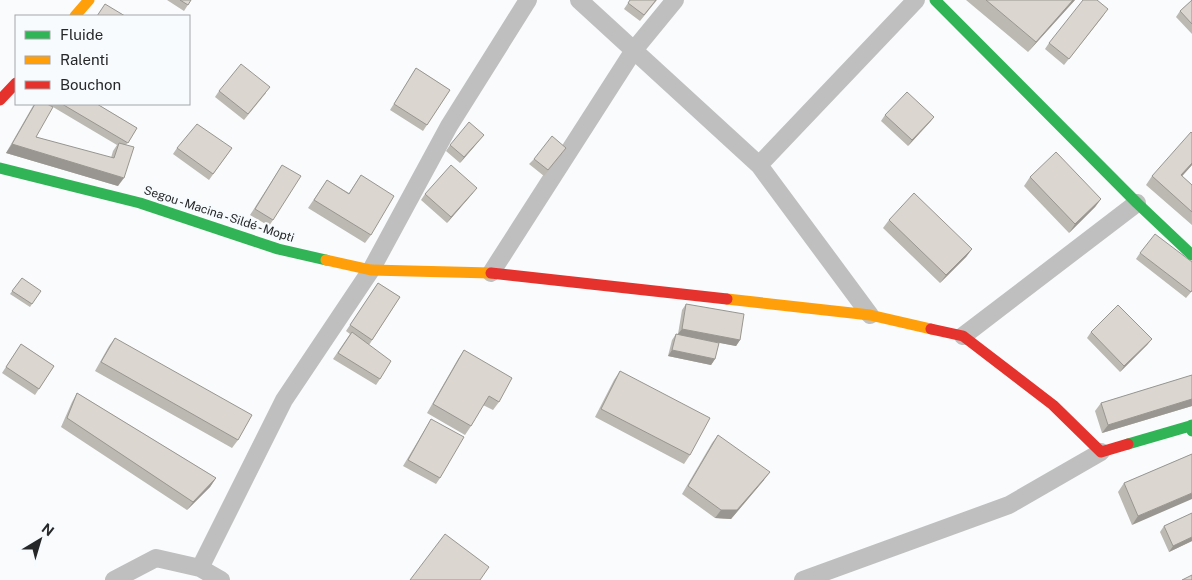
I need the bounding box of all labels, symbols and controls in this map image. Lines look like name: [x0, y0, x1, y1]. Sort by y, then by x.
legend: [15, 15, 190, 105]
text: Fluide: [60, 26, 103, 43]
text: Ralenti: [60, 51, 109, 68]
text: Bouchon: [60, 76, 121, 93]
street label: Segou - Macina - Sildé - Mopti: [142, 183, 296, 245]
north arrow: [15, 515, 65, 565]
text: N: [39, 520, 57, 539]

